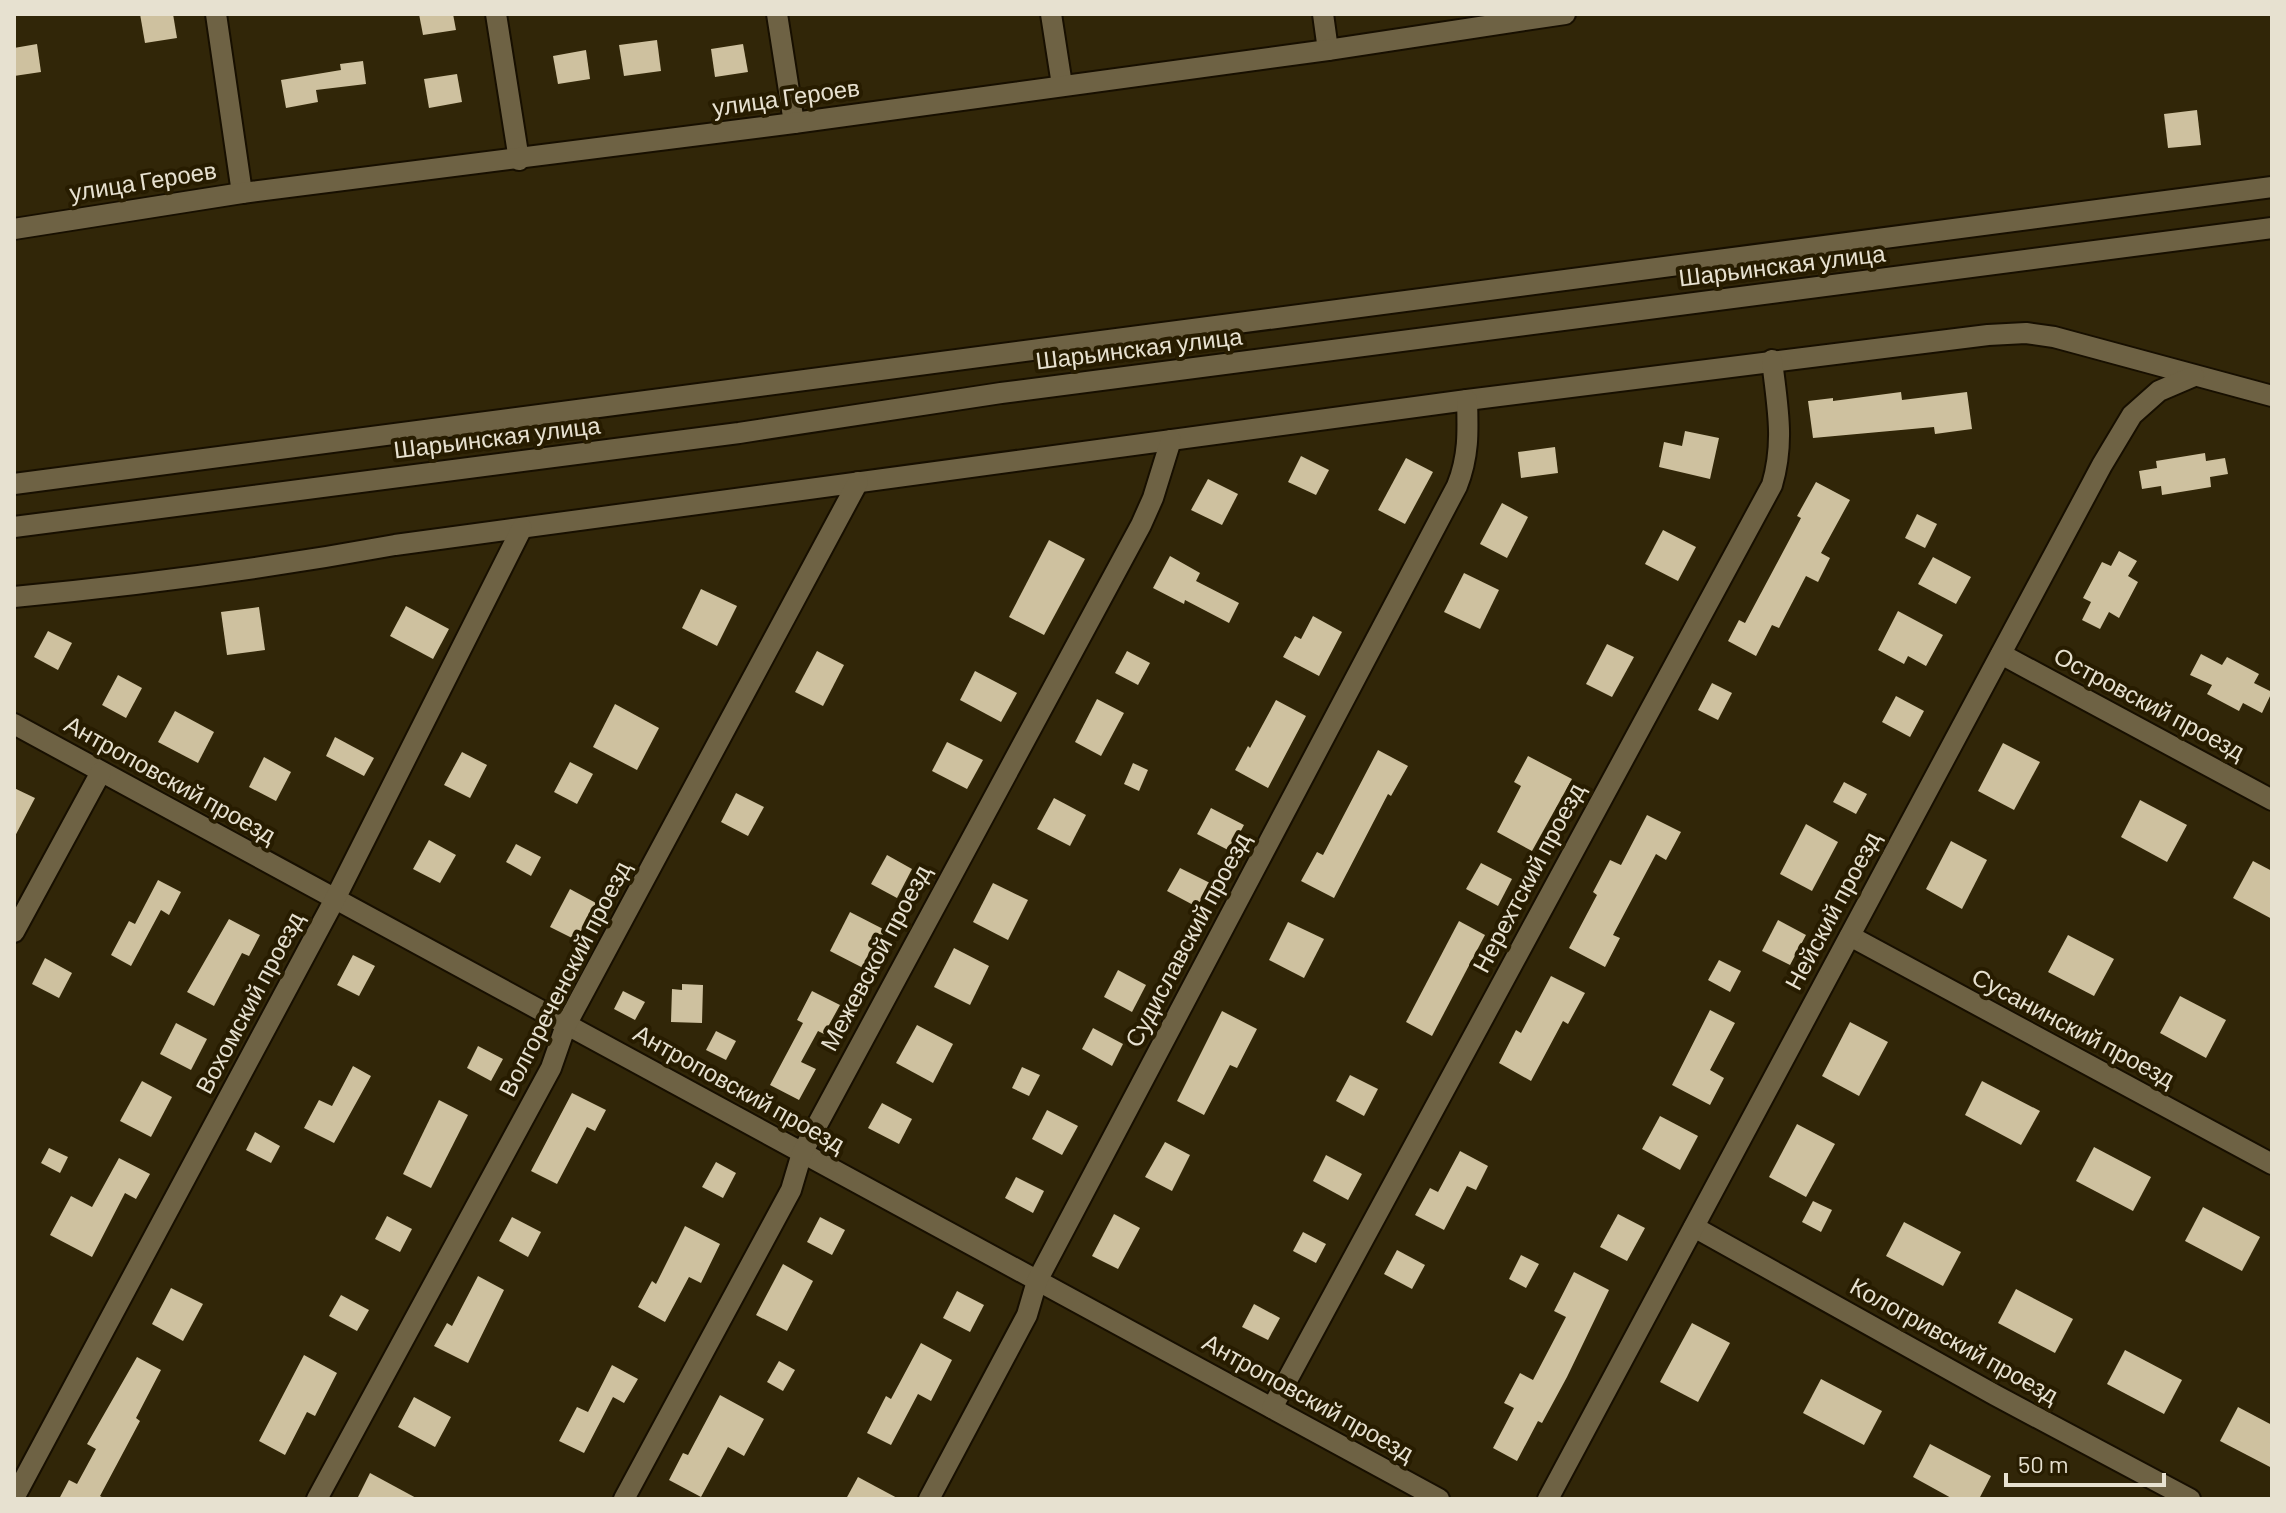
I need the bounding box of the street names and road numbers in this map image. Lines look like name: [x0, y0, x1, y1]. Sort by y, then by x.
street label: улица Героев: [710, 72, 861, 121]
street label: улица Героев: [67, 155, 218, 206]
street label: Шарьинская улица: [1677, 237, 1887, 292]
street label: Шарьинская улица: [1034, 320, 1244, 375]
street label: Шарьинская улица: [392, 409, 602, 464]
street label: Островский проезд: [2049, 640, 2250, 765]
street label: Антроповский проезд: [60, 709, 281, 849]
street label: Нерехтский проезд: [1465, 778, 1590, 977]
street label: Нейский проезд: [1778, 826, 1886, 994]
street label: Судиславский проезд: [1118, 827, 1256, 1052]
street label: Волгореченский проезд: [492, 856, 636, 1101]
street label: Межевской проезд: [813, 859, 936, 1055]
street label: Вохомский проезд: [189, 906, 309, 1098]
street label: Сусанинский проезд: [1967, 961, 2180, 1092]
street label: Антроповский проезд: [629, 1018, 850, 1158]
street label: Кологривский проезд: [1846, 1270, 2064, 1409]
street label: Антроповский проезд: [1198, 1327, 1419, 1467]

